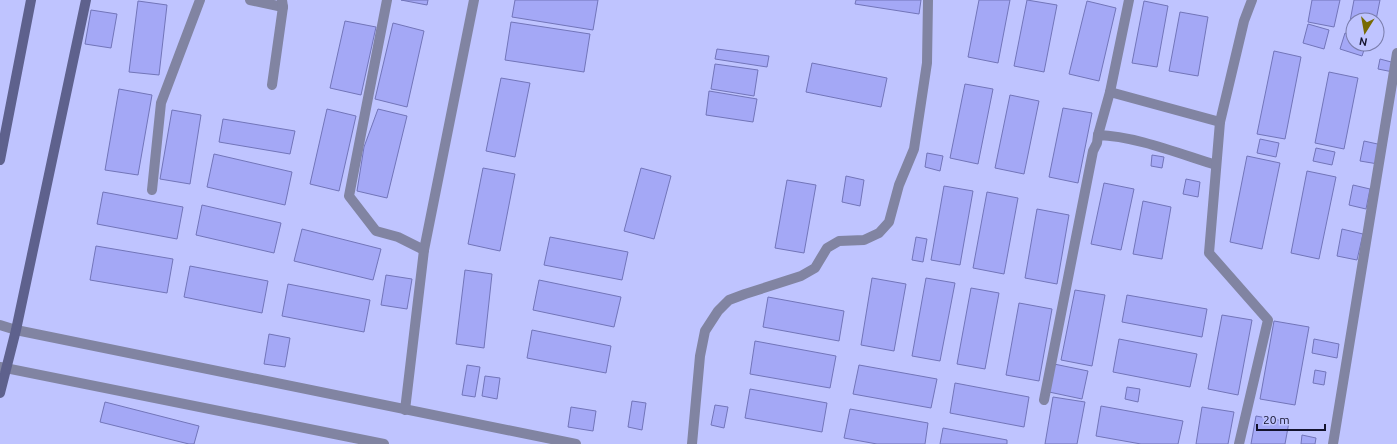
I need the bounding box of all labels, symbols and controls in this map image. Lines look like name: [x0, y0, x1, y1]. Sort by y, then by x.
north arrow: [1345, 12, 1385, 52]
text: N: [1358, 35, 1368, 48]
scale bar: [1257, 406, 1325, 432]
text: 20 m: [1263, 413, 1290, 426]

